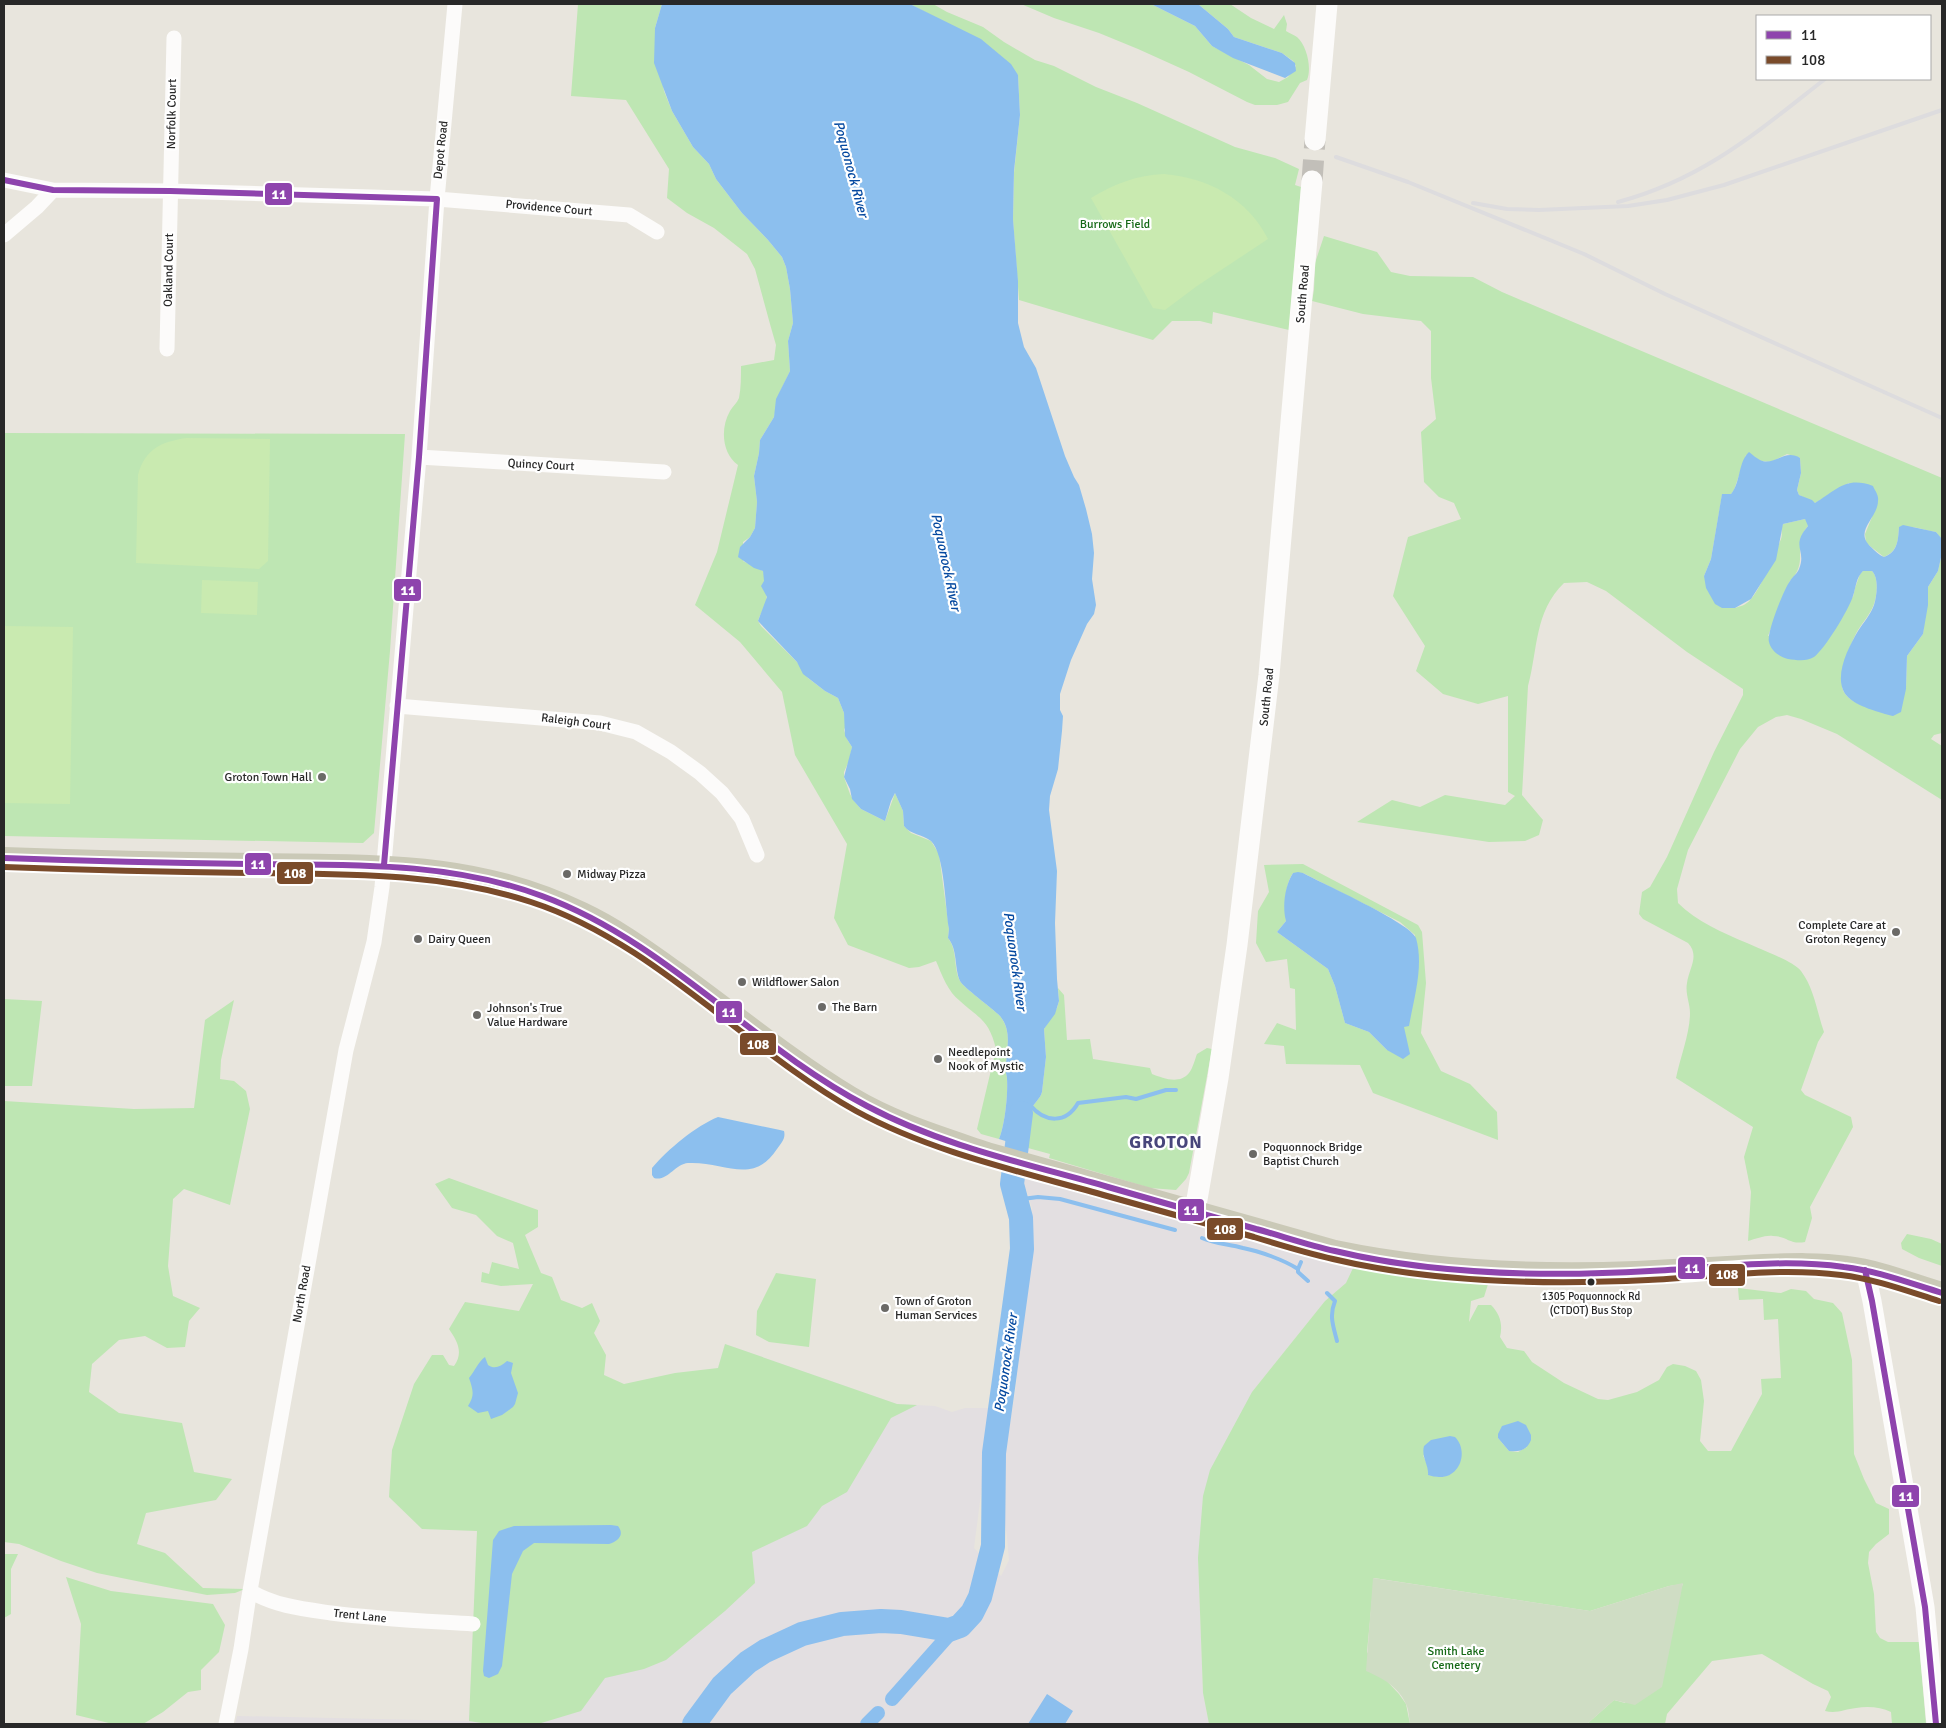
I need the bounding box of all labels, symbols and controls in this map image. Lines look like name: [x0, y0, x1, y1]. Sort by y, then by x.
legend: [1756, 15, 1931, 80]
text: 11: [1801, 26, 1817, 44]
text: 108: [1801, 51, 1825, 69]
street label: Norfolk Court: [164, 79, 180, 149]
water label: Poquonock River: [830, 119, 873, 221]
street label: Depot Road: [430, 120, 452, 180]
line badge: 11: [264, 182, 293, 206]
text: 11: [271, 186, 287, 203]
street label: Providence Court: [505, 197, 593, 219]
park label: Burrows Field: [1080, 217, 1150, 232]
street label: Oakland Court: [161, 233, 177, 307]
street label: South Road: [1293, 264, 1313, 324]
street label: Quincy Court: [507, 456, 575, 474]
water label: Poquonock River: [927, 512, 965, 614]
line badge: 11: [393, 578, 422, 602]
text: 11: [400, 582, 416, 599]
street label: South Road: [1256, 667, 1278, 727]
street label: Raleigh Court: [540, 710, 612, 734]
place label: Groton Town Hall: [224, 770, 312, 785]
marker: Groton Town Hall: [316, 771, 328, 783]
line badge: 11: [244, 852, 272, 876]
text: 11: [250, 856, 266, 873]
line badge: 108: [276, 861, 314, 885]
text: 108: [284, 865, 307, 882]
place label: Midway Pizza: [577, 867, 646, 882]
marker: Midway Pizza: [561, 868, 573, 880]
water label: Poquonock River: [1000, 911, 1031, 1013]
place label: Complete Care at Groton Regency: [1798, 918, 1886, 947]
marker: Complete Care at Groton Regency: [1890, 926, 1902, 938]
place label: Dairy Queen: [428, 932, 491, 947]
marker: Dairy Queen: [412, 933, 424, 945]
place label: Wildflower Salon: [752, 975, 839, 990]
marker: Wildflower Salon: [736, 976, 748, 988]
line badge: 11: [715, 1000, 743, 1024]
place label: The Barn: [832, 1000, 877, 1015]
place label: Johnson's True Value Hardware: [487, 1001, 568, 1030]
marker: The Barn: [816, 1001, 828, 1013]
text: 11: [721, 1004, 737, 1021]
marker: Johnson's True Value Hardware: [471, 1009, 483, 1021]
line badge: 108: [739, 1032, 777, 1056]
text: 108: [747, 1036, 770, 1053]
place label: Needlepoint Nook of Mystic: [948, 1045, 1024, 1074]
marker: Needlepoint Nook of Mystic: [932, 1053, 944, 1065]
district label: GROTON: [1129, 1131, 1203, 1153]
place label: Poquonnock Bridge Baptist Church: [1263, 1140, 1362, 1169]
marker: Poquonnock Bridge Baptist Church: [1247, 1148, 1259, 1160]
line badge: 11: [1177, 1198, 1205, 1222]
text: 11: [1183, 1202, 1199, 1219]
line badge: 108: [1206, 1217, 1244, 1241]
text: 108: [1214, 1221, 1237, 1238]
line badge: 11: [1677, 1256, 1706, 1280]
text: 11: [1684, 1260, 1700, 1277]
line badge: 108: [1708, 1263, 1746, 1287]
street label: North Road: [290, 1264, 314, 1324]
text: 108: [1716, 1266, 1739, 1283]
marker: 1305 Poquonnock Rd (CTDOT) Bus Stop: [1586, 1277, 1596, 1287]
place label: 1305 Poquonnock Rd (CTDOT) Bus Stop: [1542, 1290, 1640, 1317]
place label: Town of Groton Human Services: [895, 1294, 977, 1323]
marker: Town of Groton Human Services: [879, 1302, 891, 1314]
water label: Poquonock River: [991, 1311, 1022, 1413]
line badge: 11: [1891, 1484, 1920, 1508]
text: 11: [1898, 1488, 1914, 1505]
street label: Trent Lane: [333, 1606, 387, 1626]
park label: Smith Lake Cemetery: [1428, 1644, 1484, 1673]

